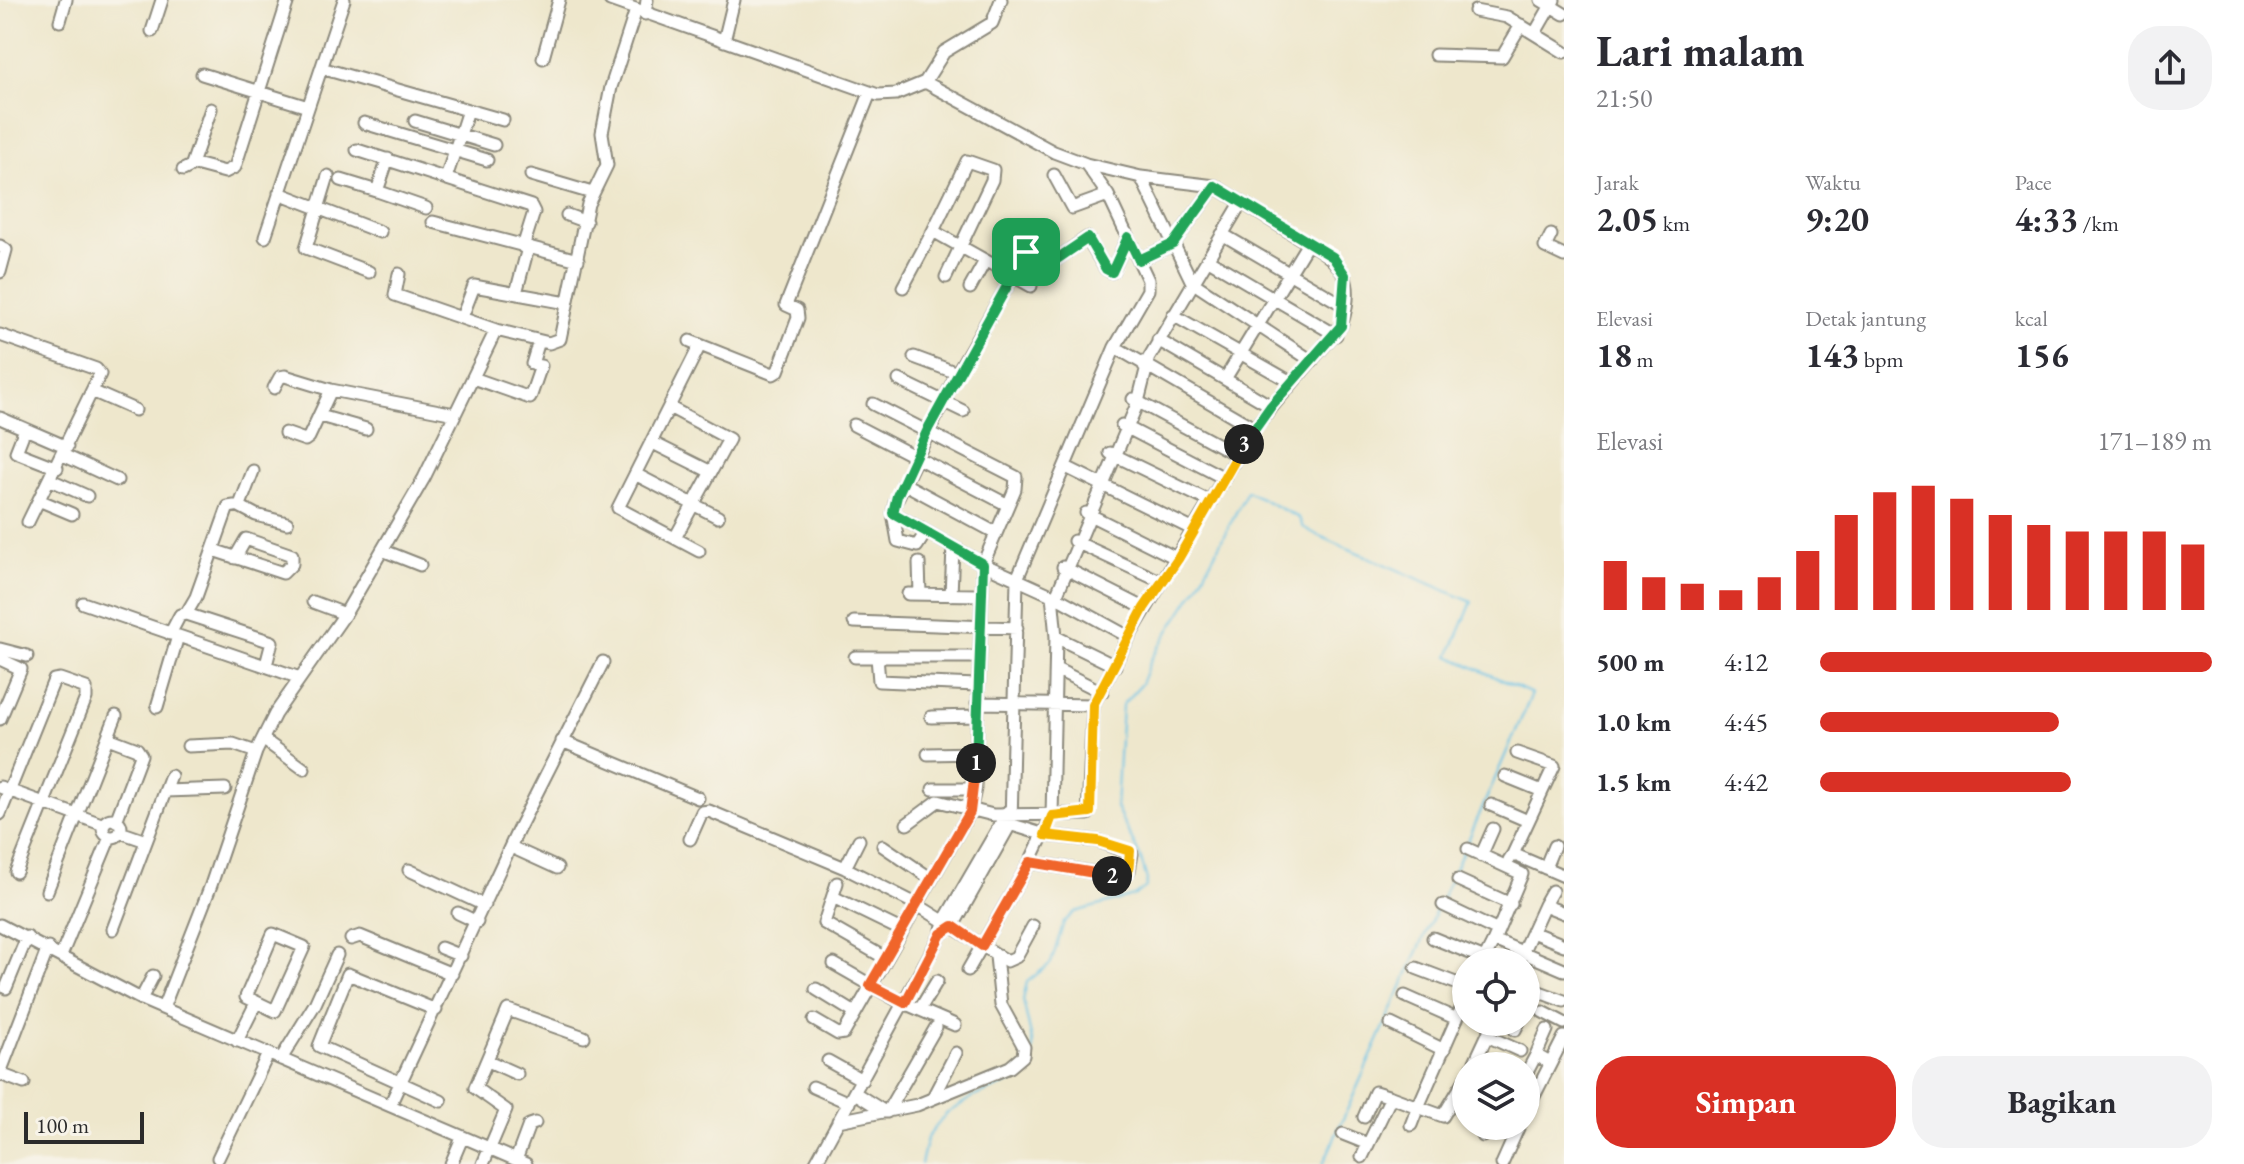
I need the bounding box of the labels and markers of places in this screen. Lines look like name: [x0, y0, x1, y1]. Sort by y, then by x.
pin: [992, 218, 1060, 286]
pin: 3: [1224, 424, 1264, 464]
pin: 1: [956, 743, 996, 783]
pin: 2: [1092, 856, 1132, 896]

